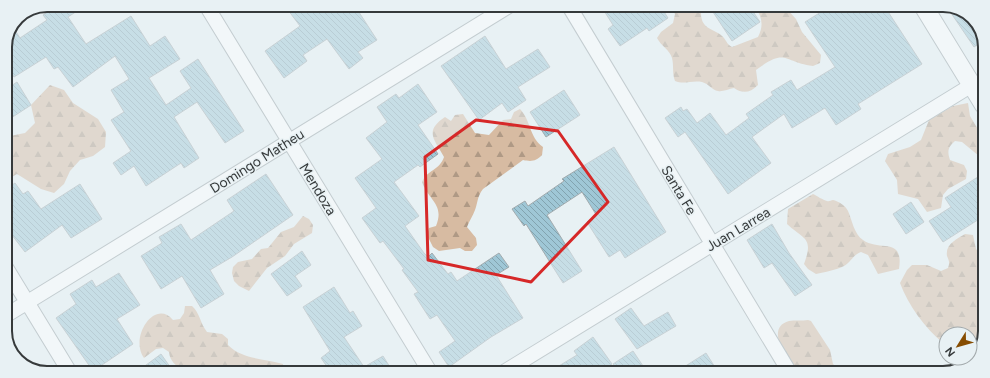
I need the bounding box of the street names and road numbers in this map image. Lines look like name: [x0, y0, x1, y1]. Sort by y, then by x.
street label: Domingo Matheu: [207, 126, 308, 197]
street label: Mendoza: [295, 160, 340, 218]
street label: Santa Fe: [657, 162, 700, 218]
street label: Juan Larrea: [703, 204, 774, 255]

